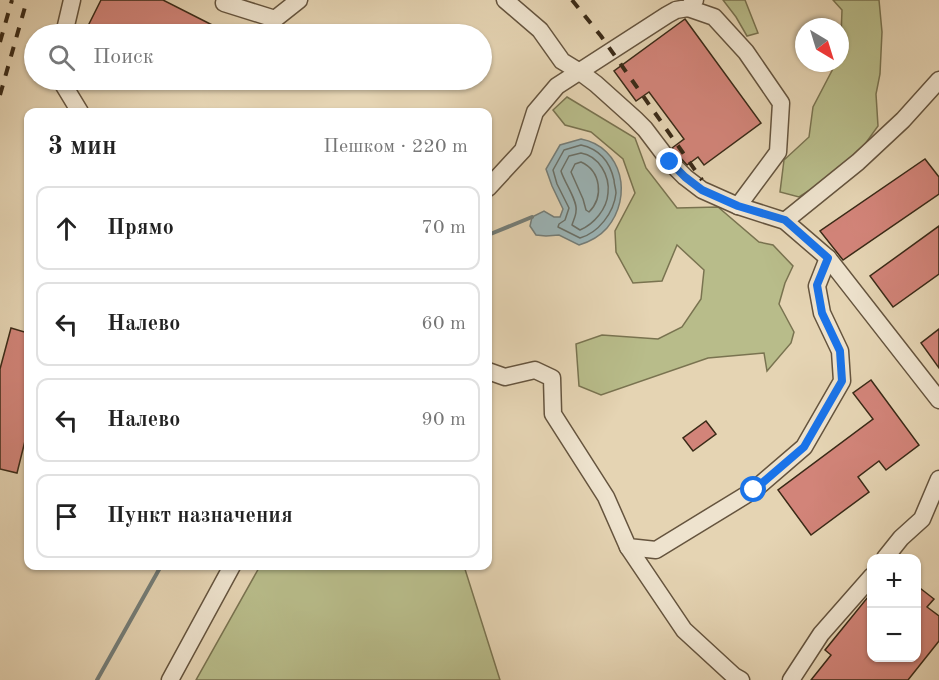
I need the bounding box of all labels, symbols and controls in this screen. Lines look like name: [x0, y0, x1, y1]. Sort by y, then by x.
north arrow: [795, 18, 849, 72]
search box: [24, 24, 492, 90]
icon: search: [45, 41, 78, 74]
text: Поиск: [93, 46, 154, 68]
text: 3 мин: [48, 134, 117, 160]
text: Пешком · 220 m: [323, 137, 468, 157]
route end: [656, 148, 682, 174]
icon: ahead: [50, 212, 83, 245]
text: Прямо: [107, 217, 174, 239]
text: 70 m: [421, 218, 466, 238]
icon: left: [50, 308, 83, 341]
text: Налево: [107, 313, 180, 335]
text: 60 m: [421, 314, 466, 334]
icon: left: [50, 404, 83, 437]
text: Налево: [107, 409, 180, 431]
text: 90 m: [421, 410, 466, 430]
route start: [740, 476, 766, 502]
icon: arrive: [50, 500, 83, 533]
text: Пункт назначения: [107, 505, 293, 527]
map controls: [867, 554, 921, 662]
button: +: [867, 554, 921, 608]
button: −: [867, 608, 921, 662]

